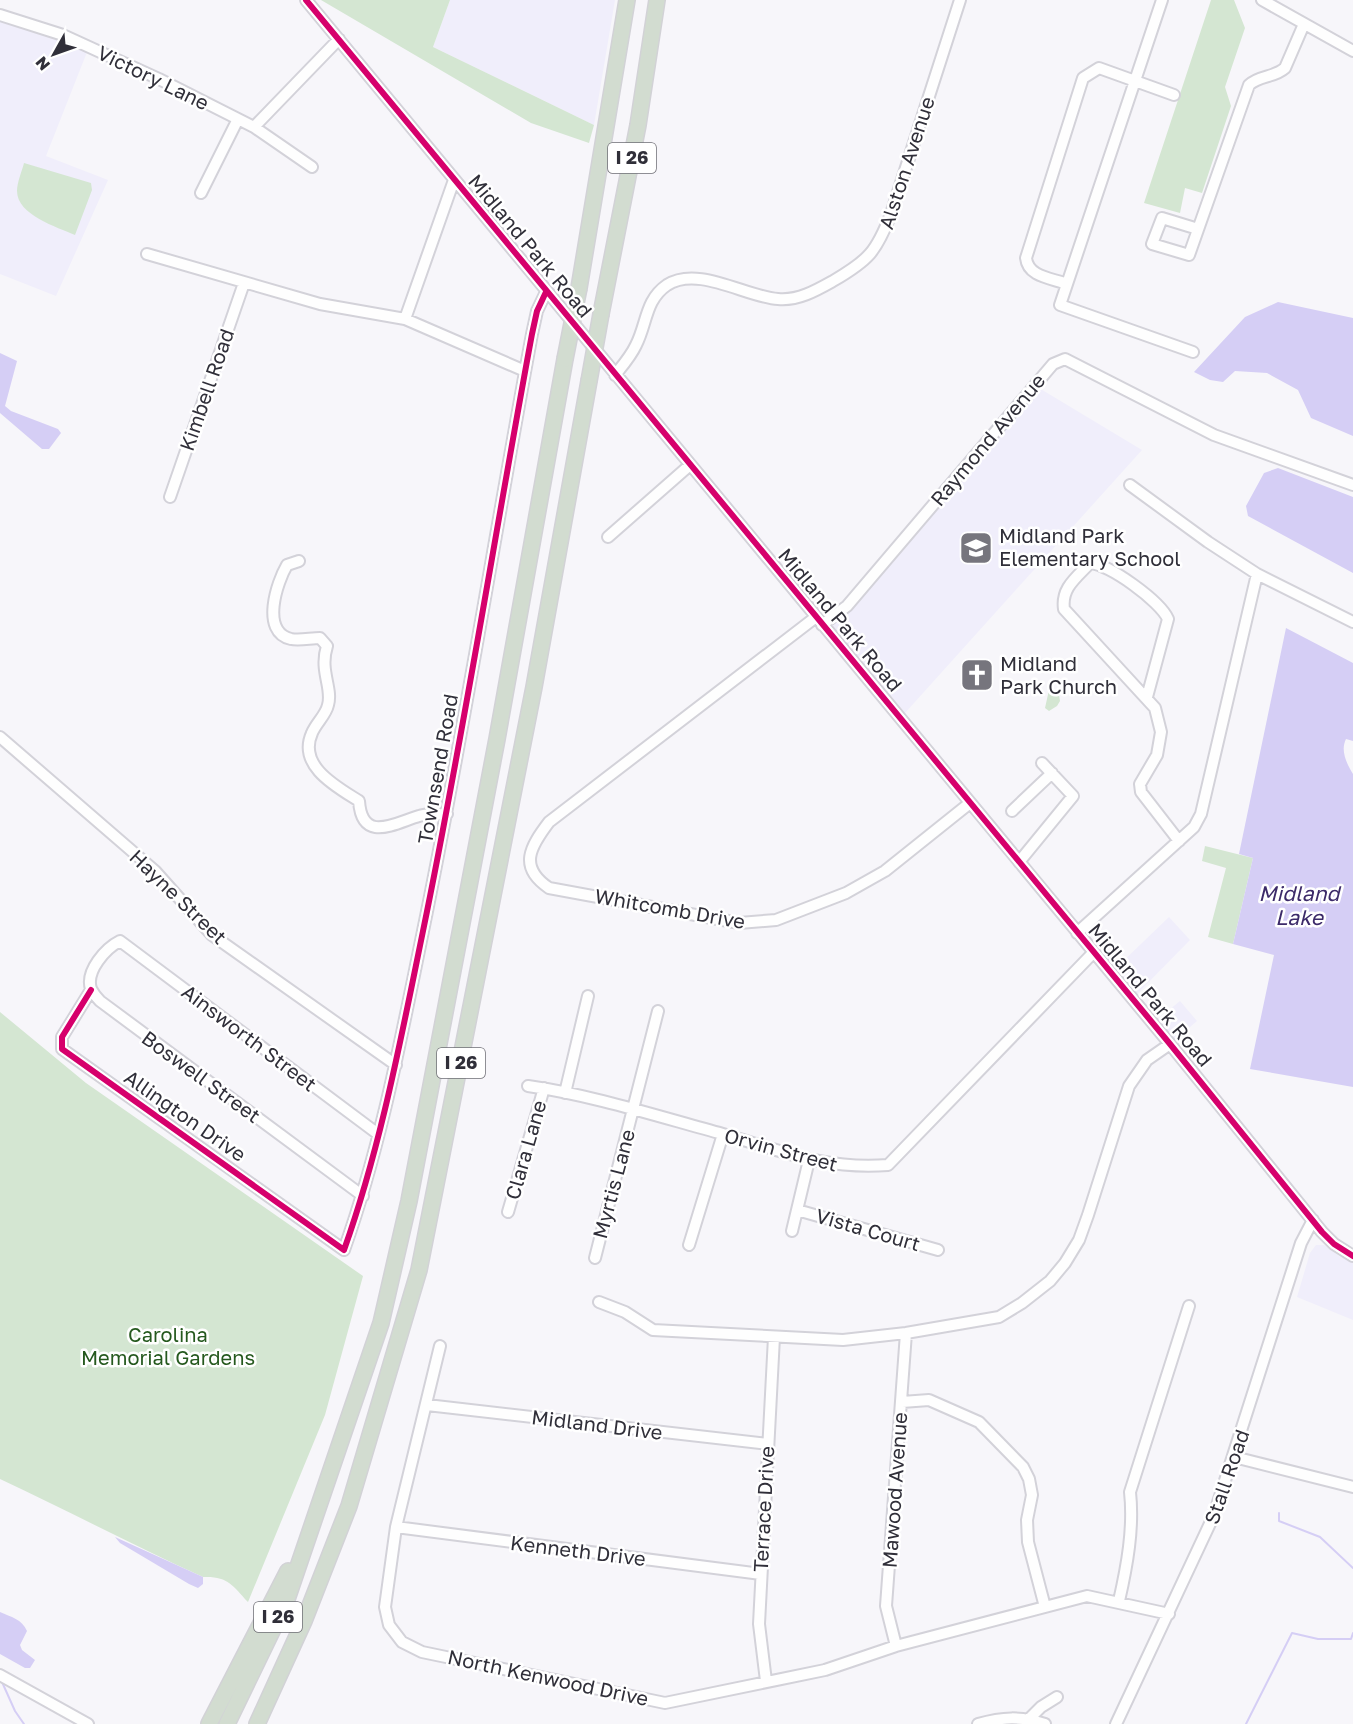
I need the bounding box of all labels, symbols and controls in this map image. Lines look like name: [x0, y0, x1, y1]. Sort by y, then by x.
north arrow: [24, 24, 84, 84]
street label: Victory Lane: [94, 40, 213, 114]
text: N: [31, 53, 54, 75]
street label: Alston Avenue: [873, 93, 939, 232]
road number: I 26: [608, 143, 656, 173]
street label: Midland Park Road: [464, 169, 598, 322]
street label: Kimbell Road: [174, 325, 238, 454]
street label: Raymond Avenue: [925, 368, 1050, 510]
place label: Midland Park Elementary School: [999, 523, 1181, 570]
school or university icon: Midland Park Elementary School: [958, 530, 994, 566]
street label: Midland Park Road: [774, 543, 908, 696]
place label: Midland Park Church: [1000, 651, 1117, 698]
church icon: Midland Park Church: [959, 657, 995, 693]
street label: Townsend Road: [412, 692, 462, 846]
street label: Hayne Street: [125, 844, 232, 948]
water label: Midland Lake: [1258, 880, 1342, 930]
street label: Whitcomb Drive: [593, 883, 747, 933]
street label: Midland Park Road: [1084, 918, 1218, 1071]
street label: Ainsworth Street: [178, 979, 322, 1096]
street label: Boswell Street: [138, 1025, 266, 1127]
road number: I 26: [437, 1048, 485, 1078]
street label: Allington Drive: [120, 1064, 251, 1166]
street label: Clara Lane: [499, 1097, 551, 1202]
street label: Orvin Street: [722, 1122, 841, 1176]
street label: Myrtis Lane: [587, 1126, 639, 1241]
street label: Vista Court: [813, 1203, 923, 1255]
park label: Carolina Memorial Gardens: [81, 1322, 255, 1369]
street label: Midland Drive: [530, 1404, 664, 1444]
street label: Mawood Avenue: [877, 1411, 911, 1569]
street label: Stall Road: [1199, 1426, 1253, 1527]
street label: Terrace Drive: [748, 1445, 778, 1572]
street label: Kenneth Drive: [509, 1530, 647, 1570]
road number: I 26: [254, 1602, 302, 1632]
street label: North Kenwood Drive: [446, 1644, 651, 1710]

